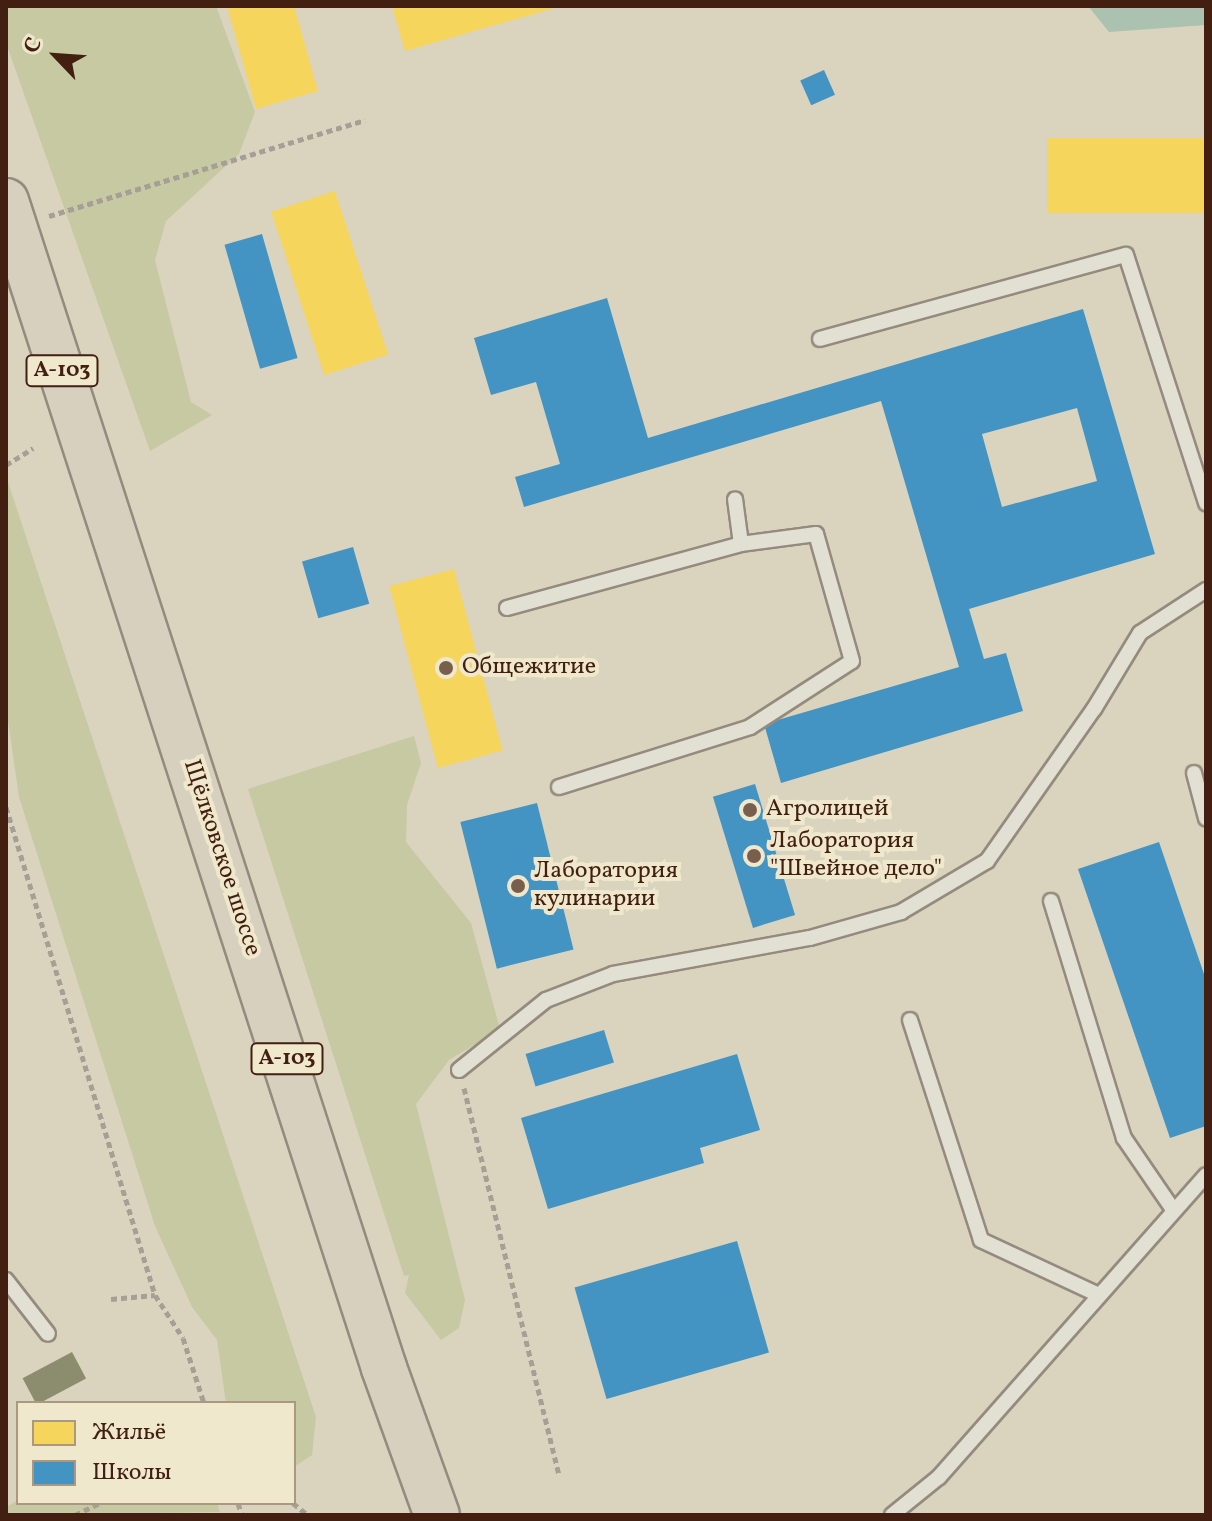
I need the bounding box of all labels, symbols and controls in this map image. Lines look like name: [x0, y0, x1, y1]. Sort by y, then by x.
north arrow: [16, 16, 96, 96]
text: С: [17, 33, 51, 59]
road number: А-103: [24, 353, 100, 389]
place label: Общежитие: [462, 654, 596, 682]
marker: Общежитие: [437, 659, 455, 677]
street label: Щёлковское шоссе: [176, 756, 266, 960]
place label: Агролицей: [766, 796, 888, 824]
marker: Агролицей: [741, 801, 759, 819]
place label: Лаборатория "Швейное дело": [770, 828, 942, 884]
marker: Лаборатория "Швейное дело": [745, 847, 763, 865]
place label: Лаборатория кулинарии: [534, 858, 678, 914]
marker: Лаборатория кулинарии: [509, 877, 527, 895]
road number: А-103: [249, 1041, 325, 1077]
legend: [16, 1401, 296, 1505]
text: Жильё: [92, 1416, 166, 1450]
text: Школы: [92, 1456, 172, 1490]

